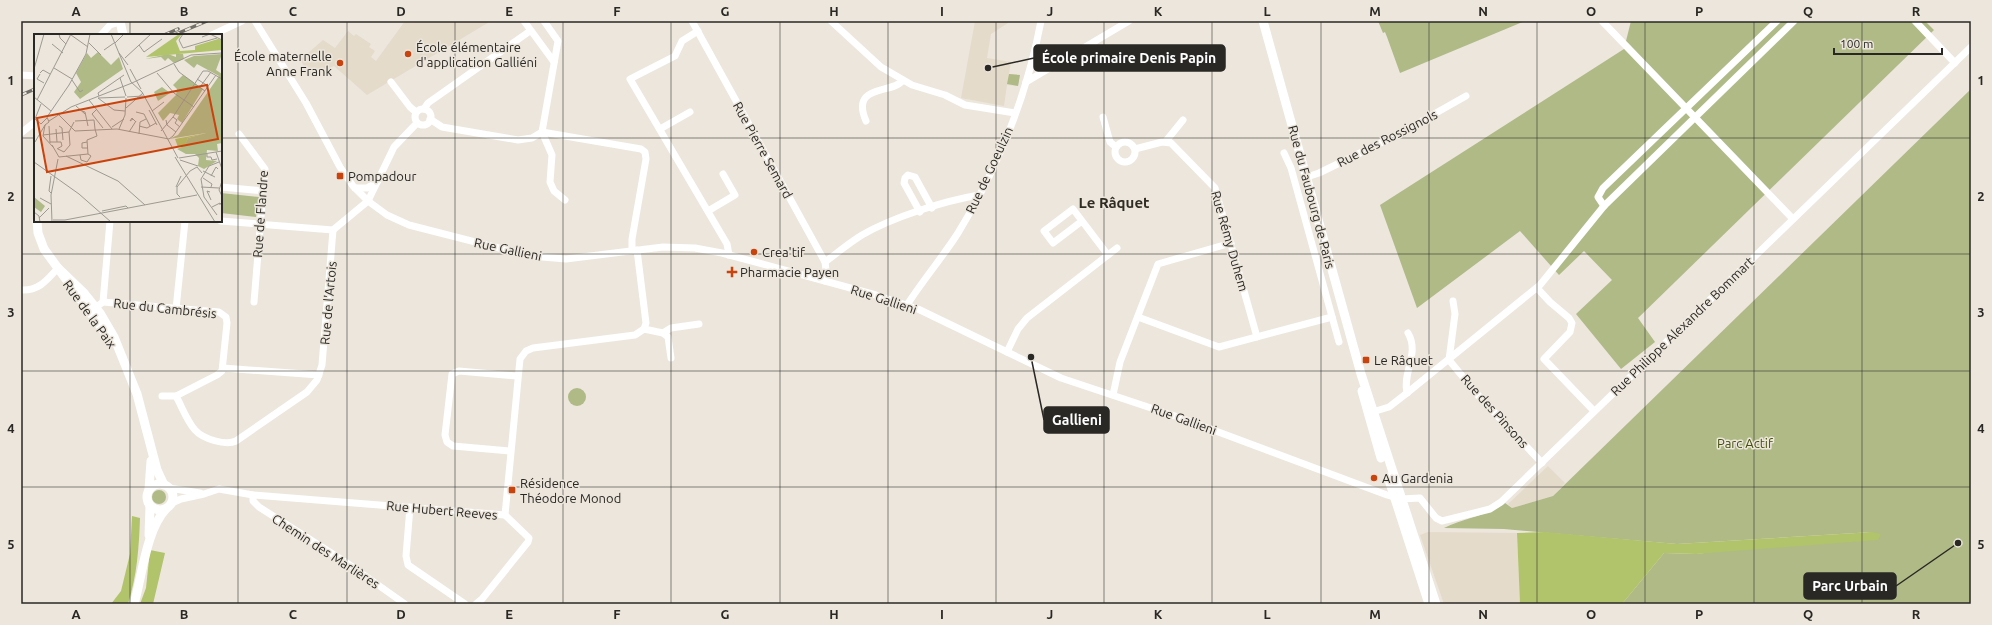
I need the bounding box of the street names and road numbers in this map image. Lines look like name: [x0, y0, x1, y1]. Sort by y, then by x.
street label: Rue Pierre Semard: [731, 99, 795, 201]
street label: Rue des Rossignols: [1334, 106, 1440, 169]
street label: Rue de Goeulzin: [963, 124, 1015, 216]
street label: Rue du Faubourg de Paris: [1286, 124, 1338, 271]
street label: Rue de Flandre: [250, 170, 270, 258]
street label: Rue Rémy Duhem: [1209, 189, 1251, 293]
street label: Rue Gallieni: [473, 235, 543, 263]
street label: Rue Philippe Alexandre Bommart: [1608, 254, 1756, 398]
street label: Rue de l'Artois: [317, 260, 339, 345]
street label: Rue de la Paix: [61, 277, 120, 351]
street label: Rue Gallieni: [849, 282, 919, 316]
street label: Rue du Cambrésis: [113, 296, 218, 320]
street label: Rue des Pinsons: [1458, 371, 1532, 451]
street label: Rue Gallieni: [1149, 401, 1219, 437]
street label: Rue Hubert Reeves: [386, 498, 499, 522]
street label: Chemin des Marlières: [270, 511, 383, 591]

